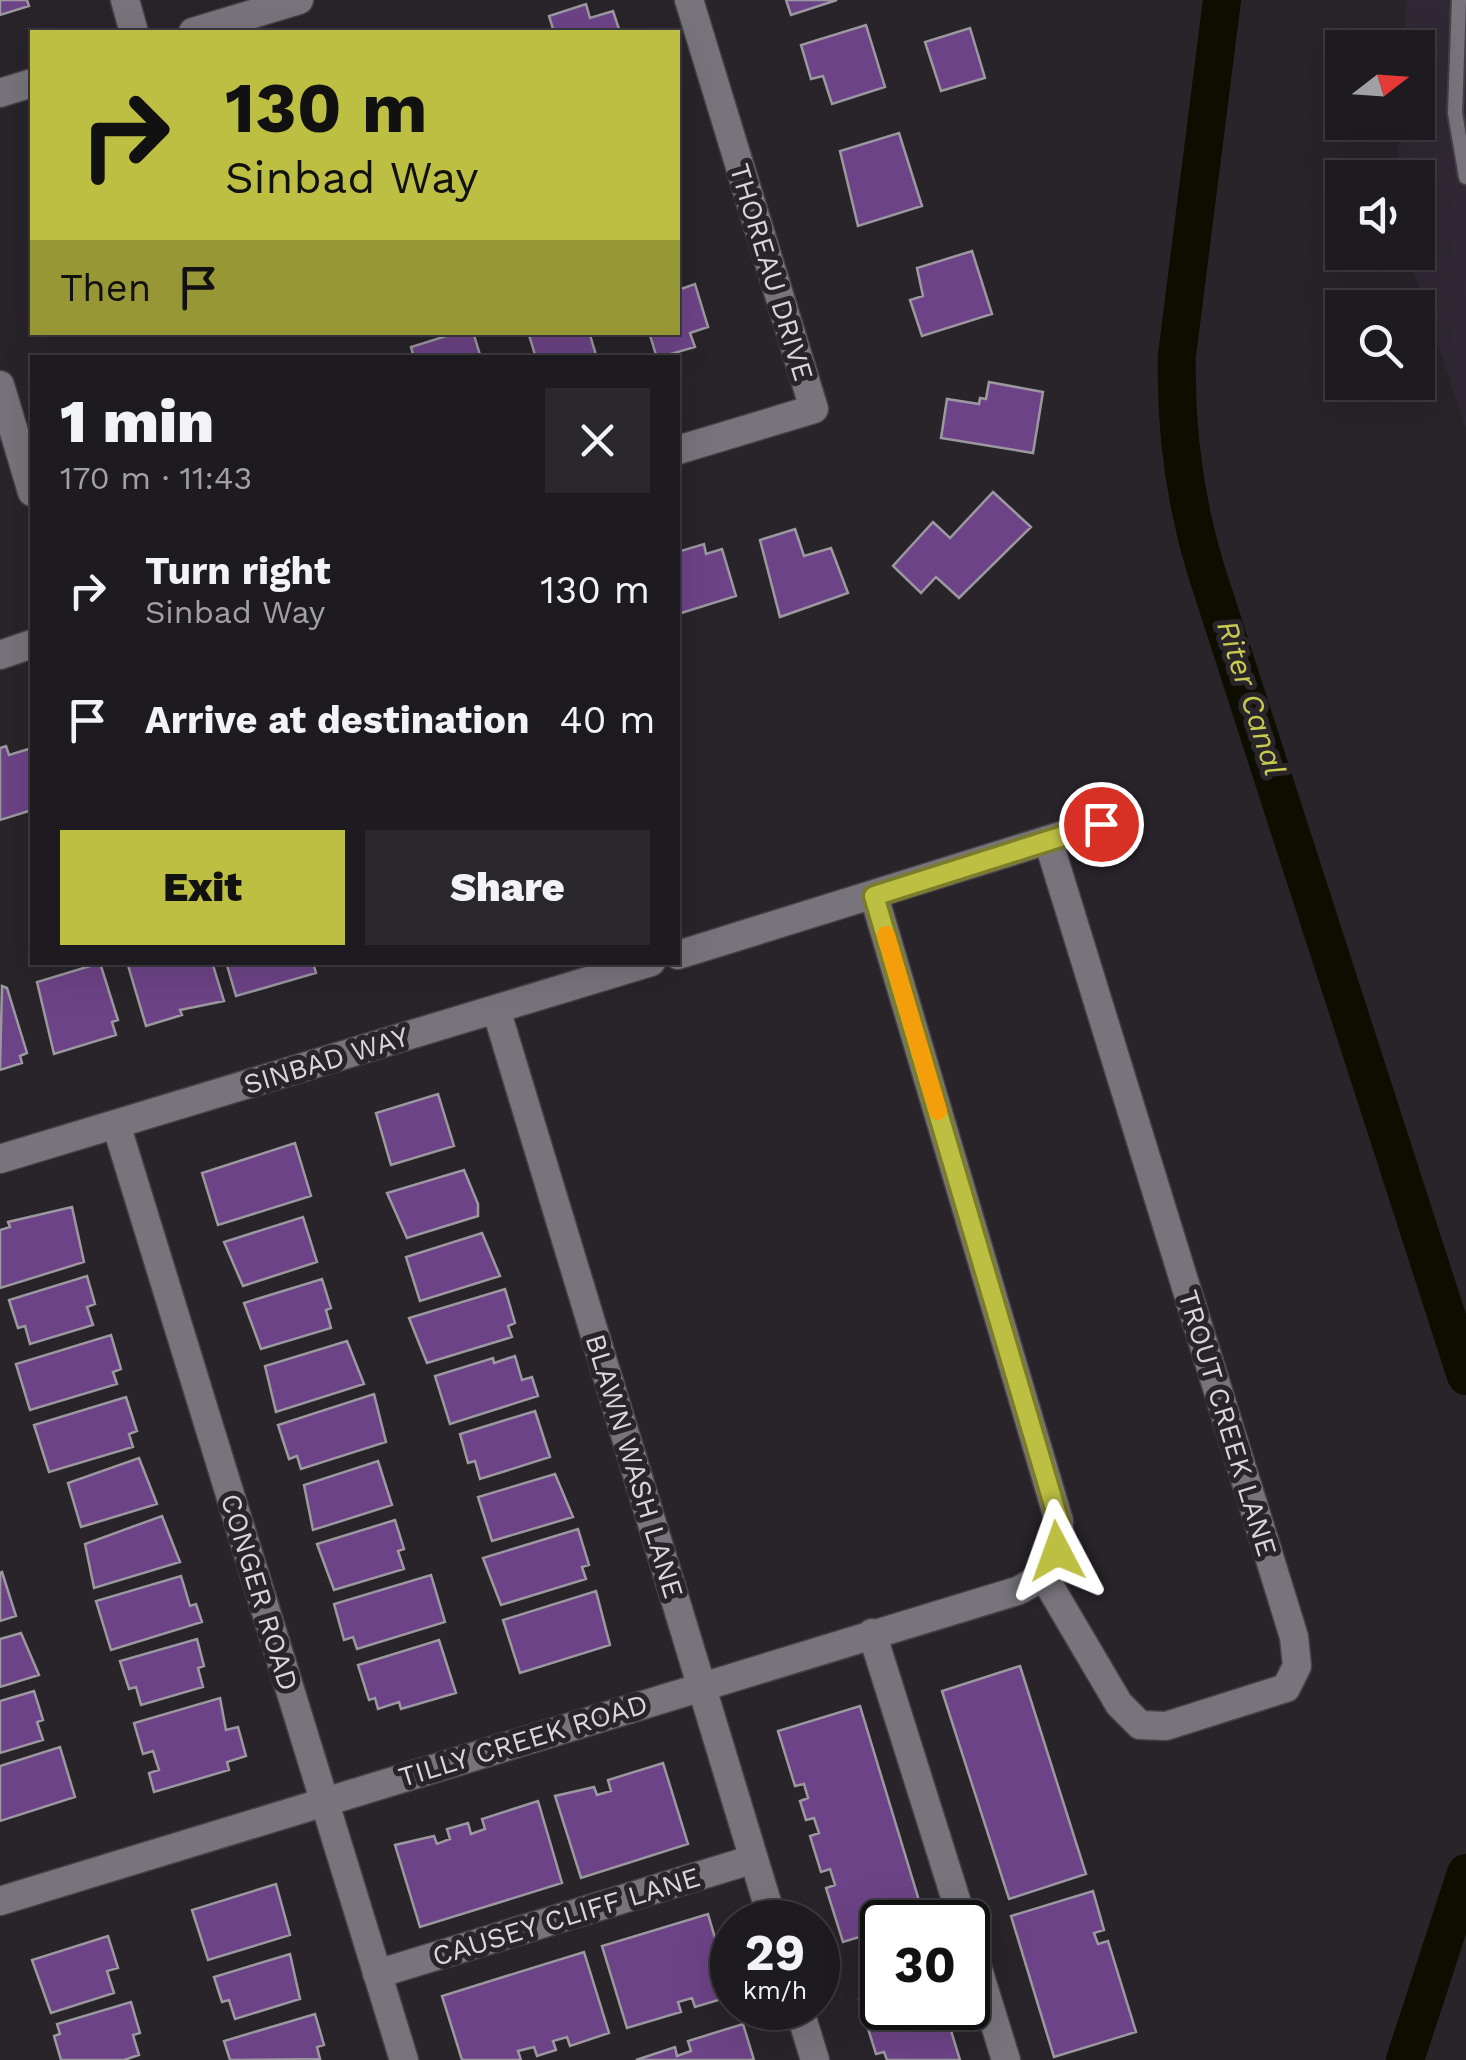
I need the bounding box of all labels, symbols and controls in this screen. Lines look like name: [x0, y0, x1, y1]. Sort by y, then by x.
north arrow: [1325, 30, 1435, 140]
map controls: [1325, 30, 1435, 400]
text: 130 m: [225, 67, 428, 149]
icon: right: [60, 70, 190, 200]
text: Sinbad Way: [225, 151, 478, 204]
street label: THOREAU DRIVE: [723, 160, 820, 385]
button: sound: [1325, 160, 1435, 270]
icon: arrive: [171, 260, 226, 315]
text: Then: [60, 266, 151, 310]
button: search: [1325, 290, 1435, 400]
text: 1 min: [60, 386, 214, 457]
button: close: [545, 388, 650, 493]
text: 170 m · 11:43: [60, 459, 252, 497]
text: Turn right: [145, 549, 331, 593]
icon: right: [60, 563, 115, 618]
text: 130 m: [540, 568, 650, 612]
text: Sinbad Way: [145, 593, 325, 631]
water label: Riter Canal: [1210, 616, 1293, 780]
icon: arrive: [60, 693, 115, 748]
text: Arrive at destination: [145, 698, 530, 742]
text: 40 m: [560, 698, 656, 742]
pin: [1059, 782, 1144, 867]
icon: arrive: [1074, 797, 1129, 852]
button: Exit: [60, 830, 345, 945]
button: Share: [365, 830, 650, 945]
street label: SINBAD WAY: [240, 1020, 413, 1101]
street label: TROUT CREEK LANE: [1171, 1286, 1284, 1560]
street label: BLAWN WASH LANE: [579, 1330, 690, 1602]
street label: CONGER ROAD: [214, 1490, 305, 1695]
position arrow: [1005, 1499, 1109, 1603]
street label: TILLY CREEK ROAD: [395, 1687, 652, 1794]
street label: CAUSEY CLIFF LANE: [428, 1860, 704, 1973]
speed limit sign: 30: [860, 1900, 990, 2030]
text: 29: [745, 1923, 805, 1982]
text: km/h: [743, 1976, 807, 2005]

